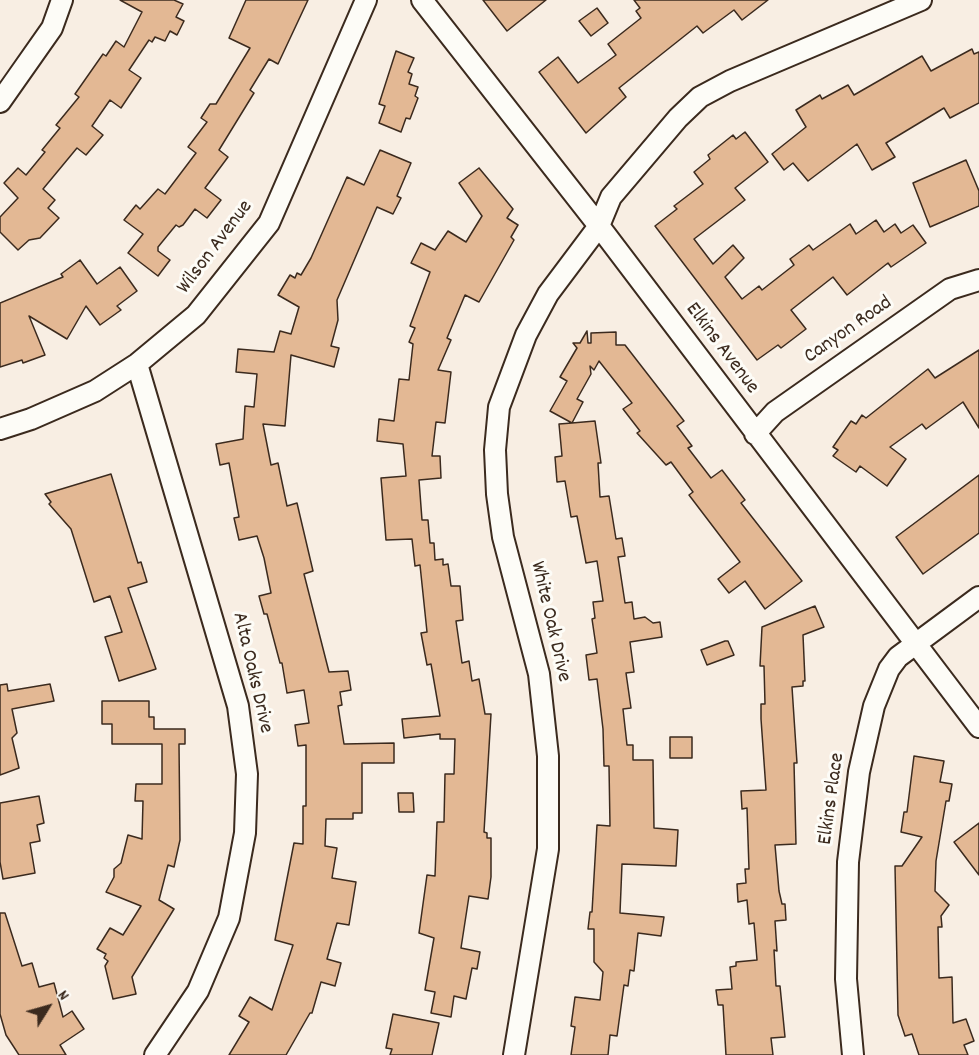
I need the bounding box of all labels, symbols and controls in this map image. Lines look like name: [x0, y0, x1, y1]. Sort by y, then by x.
street label: Wilson Avenue: [173, 196, 259, 300]
street label: Canyon Road: [800, 292, 898, 370]
street label: Elkins Avenue: [679, 298, 763, 400]
street label: White Oak Drive: [523, 559, 575, 685]
street label: Alta Oaks Drive: [225, 610, 277, 736]
street label: Elkins Place: [814, 751, 852, 847]
north arrow: [18, 977, 78, 1037]
text: N: [51, 986, 74, 1006]

